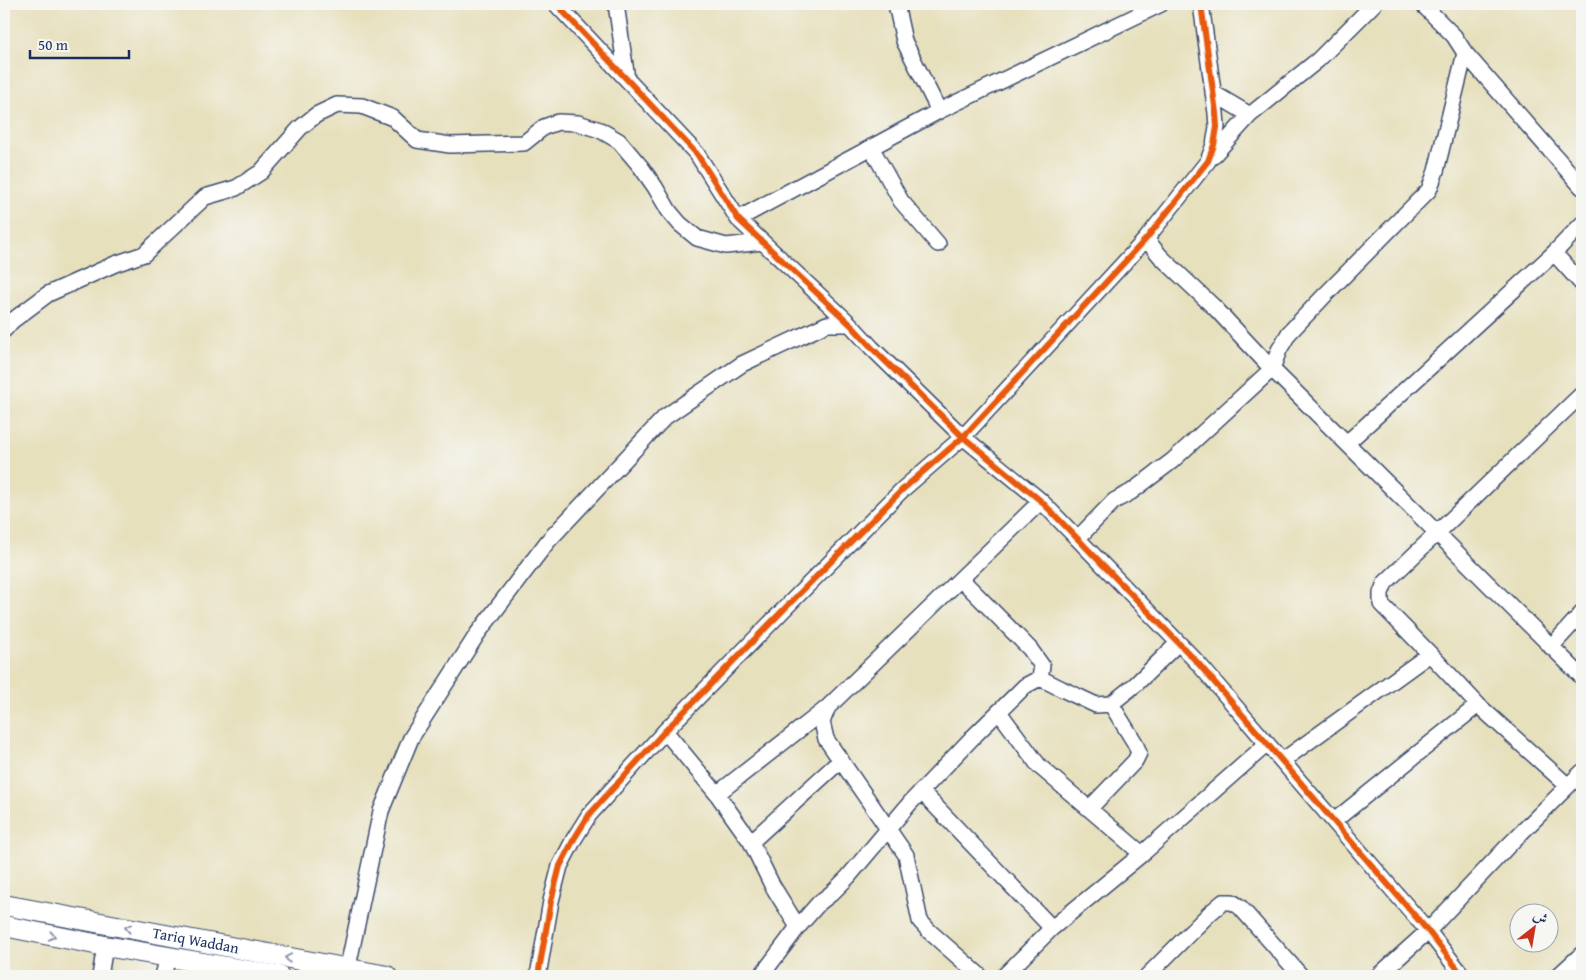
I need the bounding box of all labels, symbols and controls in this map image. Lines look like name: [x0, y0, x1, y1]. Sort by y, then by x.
scale bar: [30, 28, 129, 60]
text: 50 m: [38, 34, 69, 55]
north arrow: [1508, 902, 1558, 952]
text: ش: [1530, 905, 1552, 929]
street label: Tariq Waddan: [151, 922, 241, 958]
one-way arrow: [124, 923, 132, 933]
one-way arrow: [47, 930, 56, 940]
one-way arrow: [283, 953, 292, 963]

